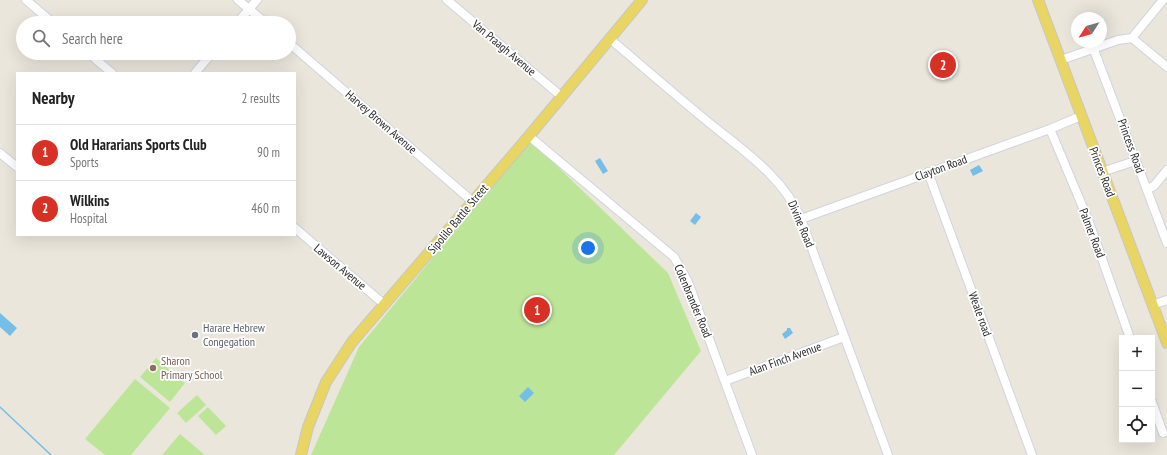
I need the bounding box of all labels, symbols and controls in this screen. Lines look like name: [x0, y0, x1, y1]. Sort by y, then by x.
north arrow: [1071, 12, 1107, 48]
search box: [16, 16, 296, 60]
street label: Van Praagh Avenue: [469, 16, 539, 79]
icon: search: [30, 27, 52, 49]
text: Search here: [62, 29, 123, 48]
pin: 2: [930, 50, 956, 80]
text: Nearby: [32, 87, 75, 109]
street label: Harvey Brown Avenue: [343, 87, 420, 157]
text: 2 results: [241, 90, 280, 107]
street label: Princess Road: [1115, 117, 1148, 175]
text: Old Hararians Sports Club: [70, 135, 207, 154]
text: 1: [42, 144, 48, 161]
text: 90 m: [257, 144, 280, 161]
street label: Princes Road: [1086, 145, 1119, 199]
street label: Clayton Road: [913, 151, 969, 184]
text: Sports: [70, 154, 99, 171]
street label: Sipolilo Battle Street: [424, 180, 492, 257]
text: Wilkins: [70, 191, 109, 210]
street label: Divine Road: [785, 198, 818, 249]
text: 2: [42, 200, 48, 217]
text: 460 m: [251, 200, 280, 217]
street label: Palmer Road: [1076, 206, 1109, 260]
text: Hospital: [70, 210, 107, 227]
your location: [578, 238, 598, 258]
street label: Lawson Avenue: [311, 240, 370, 293]
street label: Colenbrander Road: [671, 262, 716, 340]
street label: Weale road: [966, 290, 995, 338]
pin: 1: [524, 295, 550, 325]
place label: Harare Hebrew Congegation: [203, 320, 266, 349]
marker: Harare Hebrew Congegation: [190, 330, 200, 340]
map controls: [1119, 335, 1155, 443]
button: +: [1119, 335, 1155, 371]
street label: Alan Finch Avenue: [747, 338, 823, 379]
place label: Sharon Primary School: [161, 353, 223, 382]
marker: Sharon Primary School: [148, 363, 158, 373]
button: −: [1119, 371, 1155, 407]
button: locate: [1119, 407, 1155, 443]

